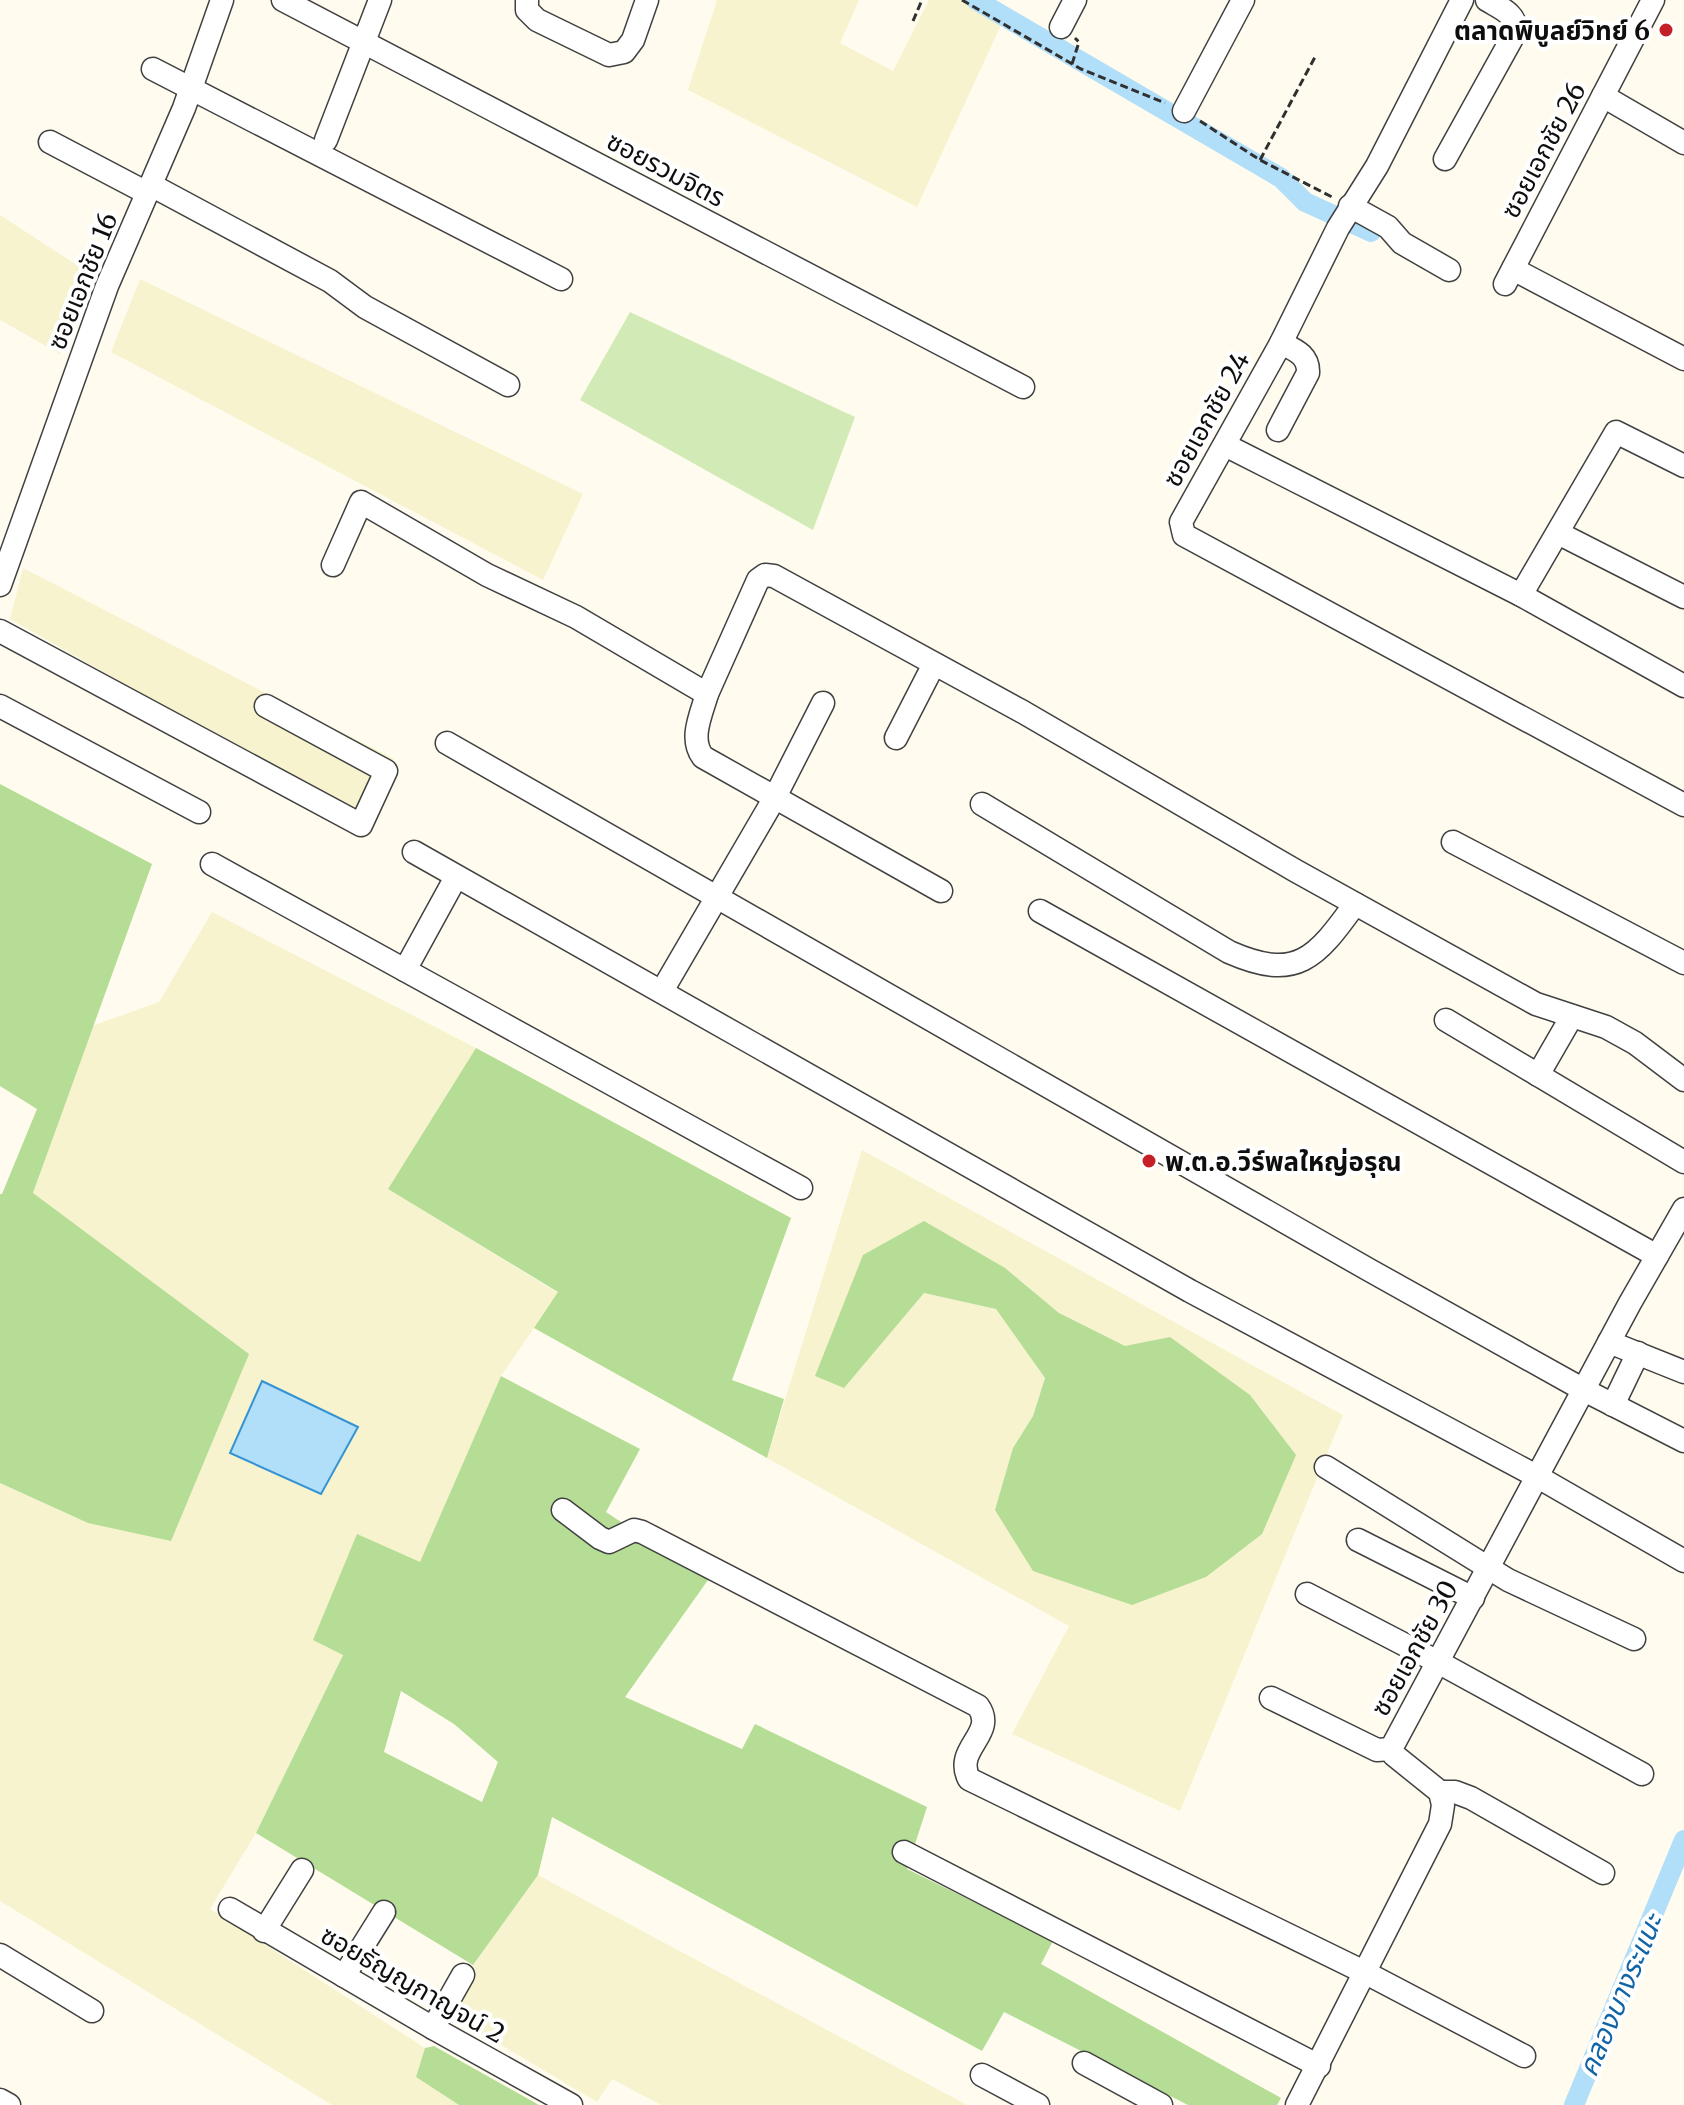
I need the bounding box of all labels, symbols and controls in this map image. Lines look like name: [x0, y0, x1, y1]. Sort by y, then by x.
place label: ตลาดพิบูลย์วิทย์ 6: [1454, 14, 1650, 47]
marker: ตลาดพิบูลย์วิทย์ 6: [1657, 21, 1675, 39]
street label: ซอยเอกชัย 26: [1493, 76, 1593, 224]
street label: ซอยรวมจิตร: [601, 124, 731, 214]
street label: ซอยเอกชัย 16: [40, 208, 124, 354]
street label: ซอยเอกชัย 24: [1155, 346, 1257, 492]
place label: พ.ต.อ.วีร์พลใหญ่อรุณ: [1165, 1145, 1402, 1178]
marker: พ.ต.อ.วีร์พลใหญ่อรุณ: [1140, 1152, 1158, 1170]
street label: ซอยเอกชัย 30: [1363, 1574, 1465, 1722]
water label: คลองบางระแนะ: [1570, 1906, 1671, 2082]
street label: ซอยธัญญกาญจน์ 2: [315, 1918, 511, 2050]

